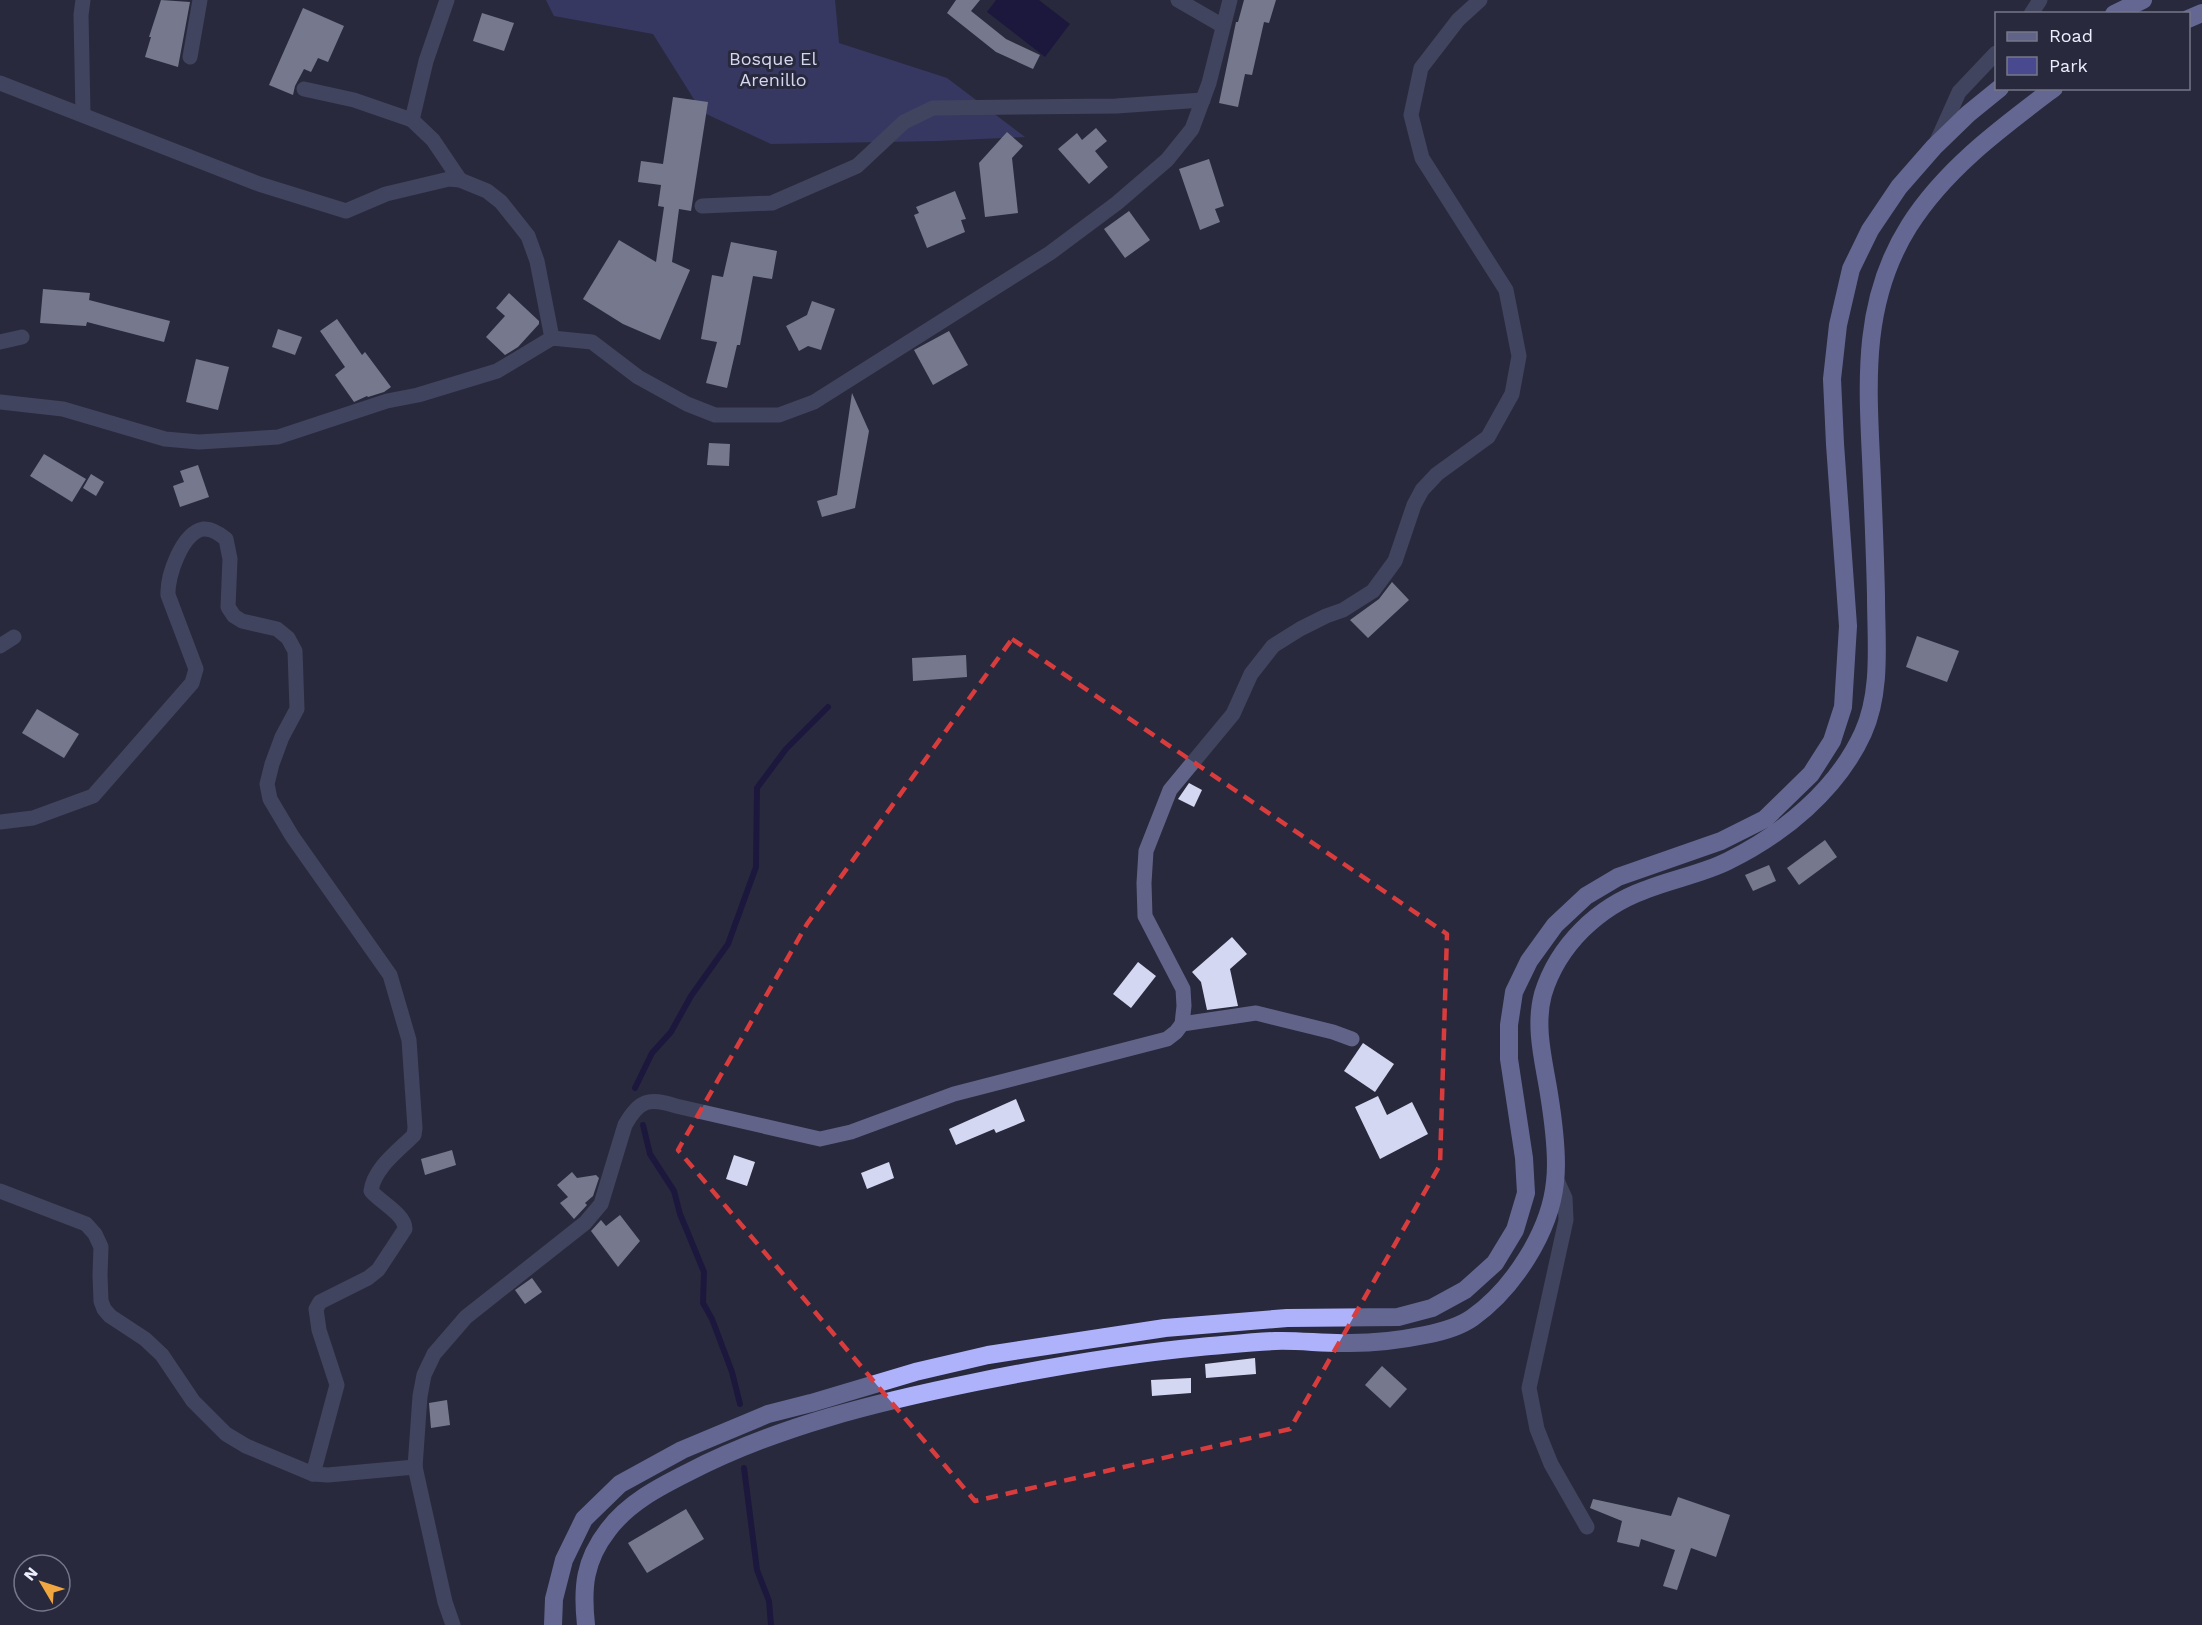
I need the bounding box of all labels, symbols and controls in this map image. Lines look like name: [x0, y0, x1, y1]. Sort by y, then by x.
legend: [1995, 12, 2190, 90]
text: Road: [2049, 25, 2093, 46]
park label: Bosque El Arenillo: [729, 48, 817, 90]
text: Park: [2049, 55, 2088, 76]
north arrow: [12, 1553, 72, 1613]
text: N: [20, 1563, 42, 1584]

